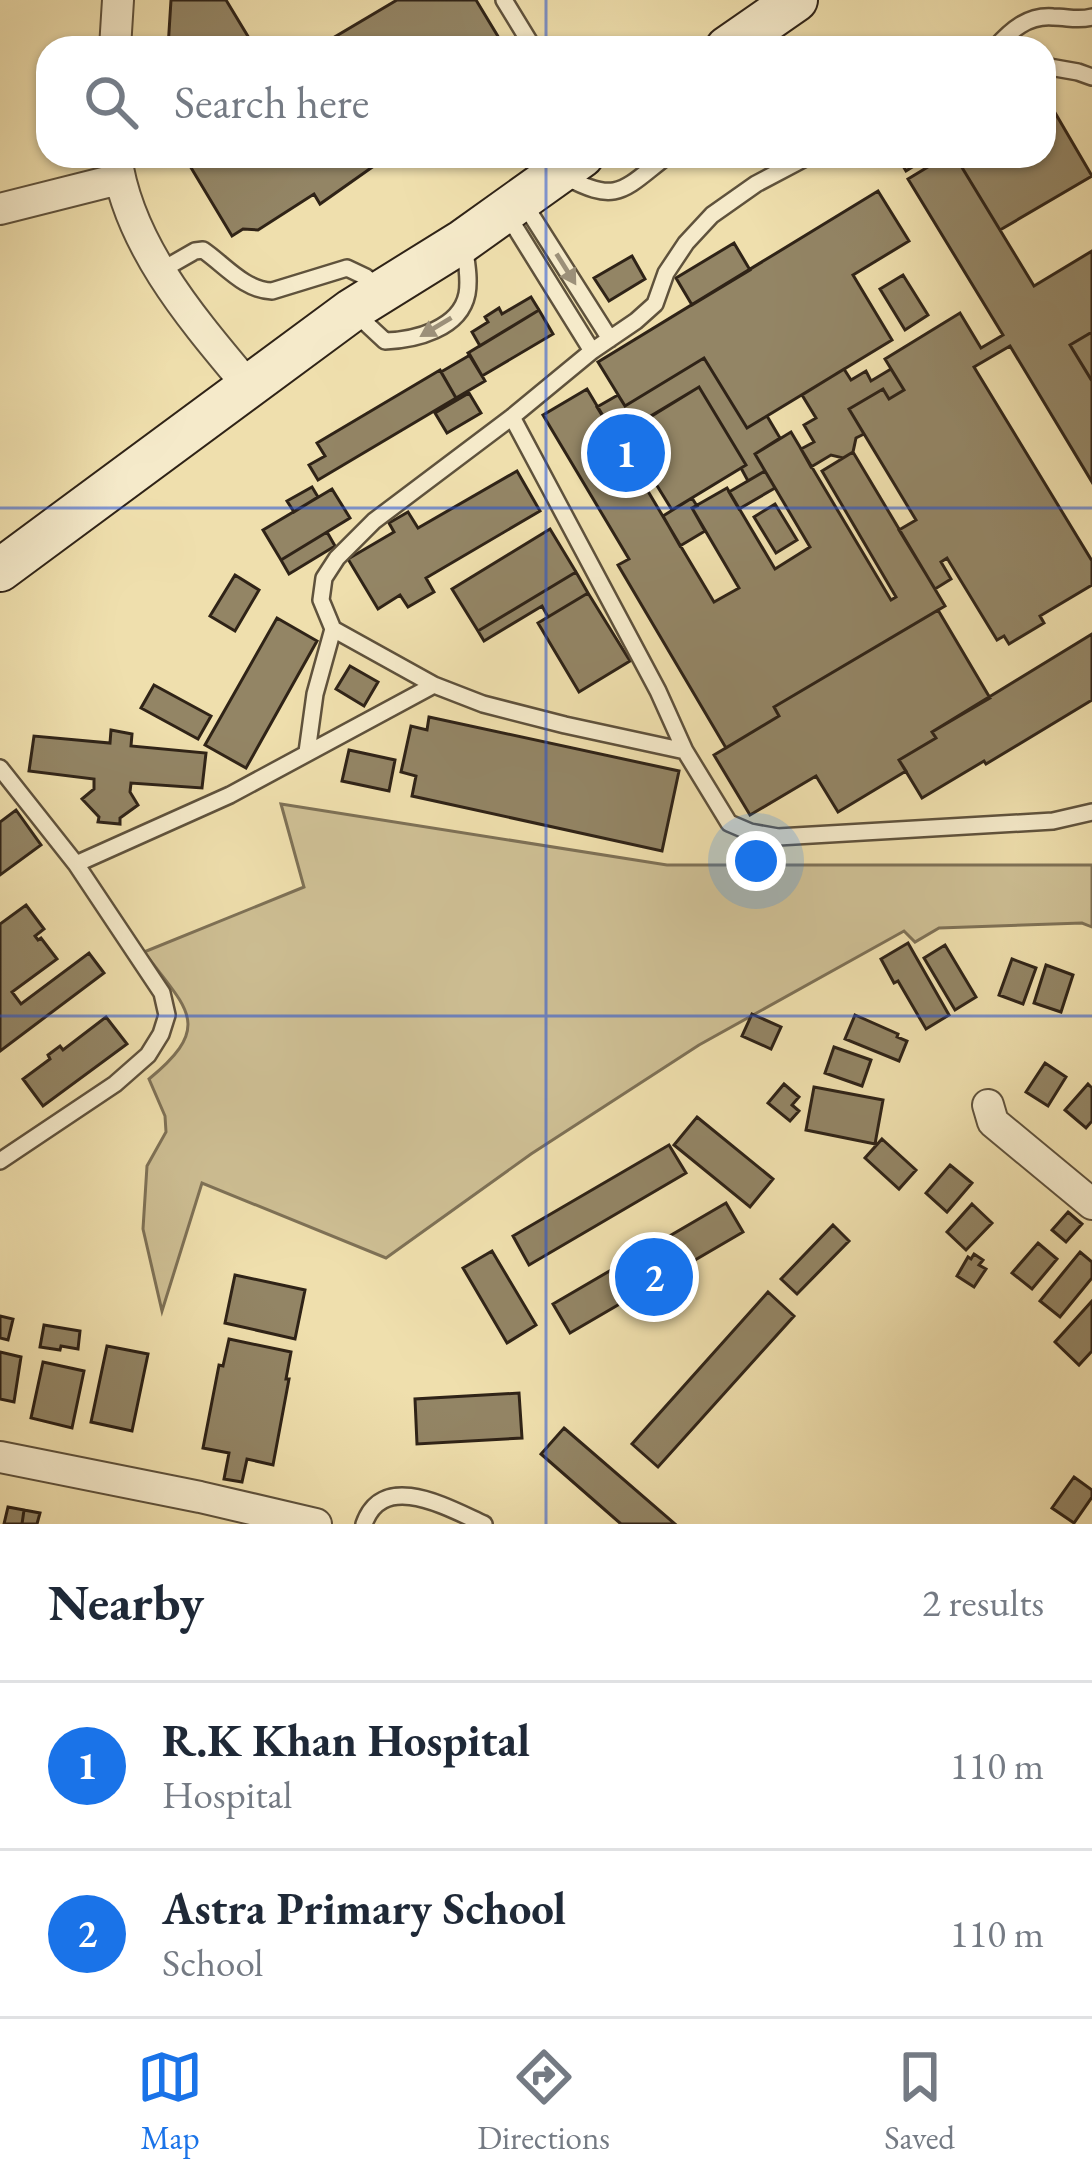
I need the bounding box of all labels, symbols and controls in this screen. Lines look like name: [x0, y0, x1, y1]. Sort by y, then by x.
search box: [36, 36, 1056, 168]
icon: search: [78, 69, 144, 135]
text: Search here: [174, 73, 369, 131]
one-way arrow: [555, 252, 576, 286]
one-way arrow: [419, 315, 453, 336]
pin: 1: [587, 408, 665, 498]
your location: [726, 831, 786, 891]
pin: 2: [615, 1232, 693, 1322]
text: Nearby: [48, 1569, 204, 1635]
text: 2 results: [922, 1577, 1044, 1628]
text: R.K Khan Hospital: [162, 1711, 530, 1769]
text: 1: [77, 1740, 97, 1791]
text: 110 m: [950, 1740, 1044, 1791]
text: Hospital: [162, 1769, 292, 1820]
text: Astra Primary School: [162, 1879, 566, 1937]
text: 2: [77, 1908, 97, 1959]
text: 110 m: [950, 1908, 1044, 1959]
text: School: [162, 1937, 263, 1988]
tab: Map: [137, 2044, 203, 2159]
tab: Directions: [477, 2044, 610, 2159]
tab: Saved: [884, 2044, 955, 2159]

